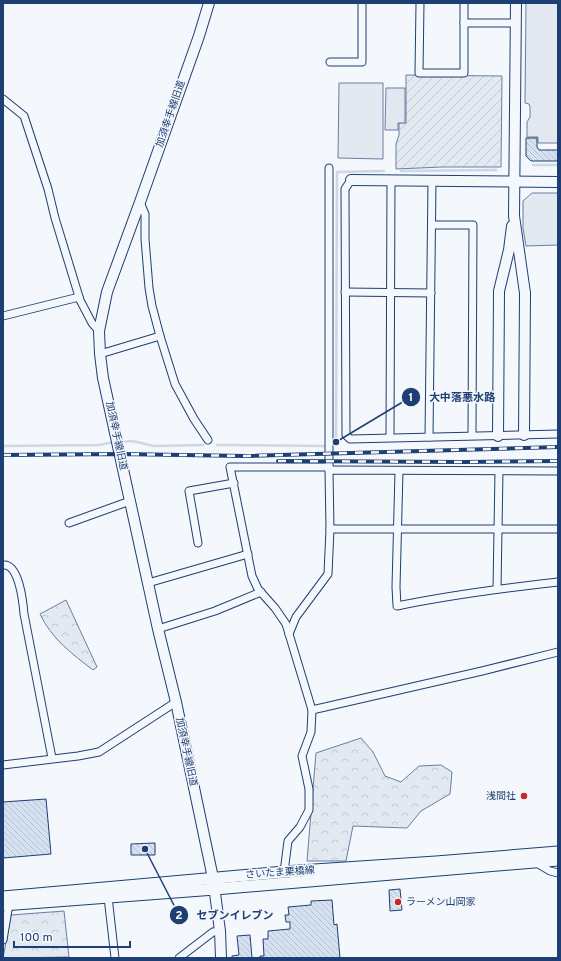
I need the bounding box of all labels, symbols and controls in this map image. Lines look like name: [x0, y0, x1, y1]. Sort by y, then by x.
street label: 加須幸手線旧道: [153, 79, 189, 149]
callout: 大中落悪水路: [401, 385, 503, 408]
text: 1: [409, 390, 413, 406]
text: 大中落悪水路: [429, 391, 496, 405]
street label: 加須幸手線旧道: [102, 400, 130, 472]
street label: 加須幸手線旧道: [172, 716, 200, 788]
place label: 浅間社: [486, 790, 516, 803]
marker: 浅間社: [519, 791, 529, 801]
street label: さいたま栗橋線: [245, 864, 315, 882]
place label: ラーメン山岡家: [406, 896, 476, 909]
marker: ラーメン山岡家: [393, 897, 403, 907]
callout: セブンイレブン: [169, 904, 282, 927]
text: 2: [175, 908, 183, 924]
text: セブンイレブン: [197, 909, 274, 923]
scale bar: [14, 923, 130, 949]
text: 100 m: [20, 930, 53, 946]

